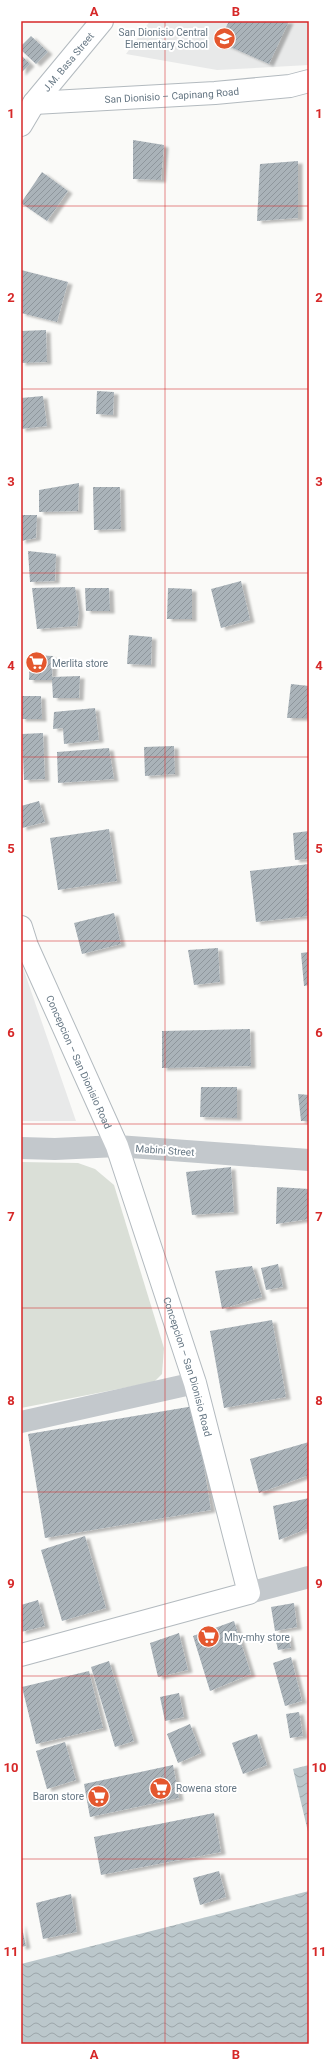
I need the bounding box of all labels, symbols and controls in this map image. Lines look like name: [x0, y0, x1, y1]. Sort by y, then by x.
text: A: [90, 4, 99, 19]
text: B: [232, 4, 240, 19]
school or university icon: San Dionisio Central Elementary School: [211, 25, 237, 51]
place label: San Dionisio Central Elementary School: [119, 27, 208, 50]
street label: J.M. Basa Street: [41, 30, 96, 94]
street label: San Dionisio – Capinang Road: [104, 86, 239, 105]
text: 1: [7, 106, 15, 121]
text: 1: [315, 106, 323, 121]
text: 2: [7, 290, 15, 305]
text: 2: [315, 290, 323, 305]
text: 3: [7, 474, 15, 489]
text: 3: [315, 474, 323, 489]
supermarket icon: Merlita store: [24, 650, 50, 676]
text: 4: [7, 658, 15, 673]
place label: Merlita store: [52, 658, 108, 669]
text: 4: [315, 658, 323, 673]
text: 5: [7, 841, 15, 856]
text: 5: [315, 841, 323, 856]
street label: Concepcion – San Dionisio Road: [44, 994, 113, 1131]
text: 6: [7, 1025, 15, 1040]
text: 6: [315, 1025, 323, 1040]
street label: Mabini Street: [135, 1143, 195, 1158]
text: 7: [7, 1209, 15, 1224]
text: 7: [315, 1209, 323, 1224]
street label: Concepcion – San Dionisio Road: [161, 1296, 214, 1438]
text: 8: [7, 1393, 15, 1408]
text: 8: [315, 1393, 323, 1408]
text: 9: [7, 1576, 15, 1591]
text: 9: [315, 1576, 323, 1591]
supermarket icon: Mhy-mhy store: [196, 1624, 222, 1650]
place label: Mhy-mhy store: [224, 1632, 290, 1643]
text: 10: [4, 1760, 18, 1775]
text: 10: [312, 1760, 326, 1775]
supermarket icon: Rowena store: [147, 1775, 173, 1801]
supermarket icon: Baron store: [86, 1783, 112, 1809]
place label: Rowena store: [176, 1783, 237, 1794]
place label: Baron store: [33, 1791, 84, 1802]
text: 11: [4, 1944, 18, 1959]
text: 11: [312, 1944, 326, 1959]
text: A: [90, 2047, 99, 2062]
text: B: [232, 2047, 240, 2062]

